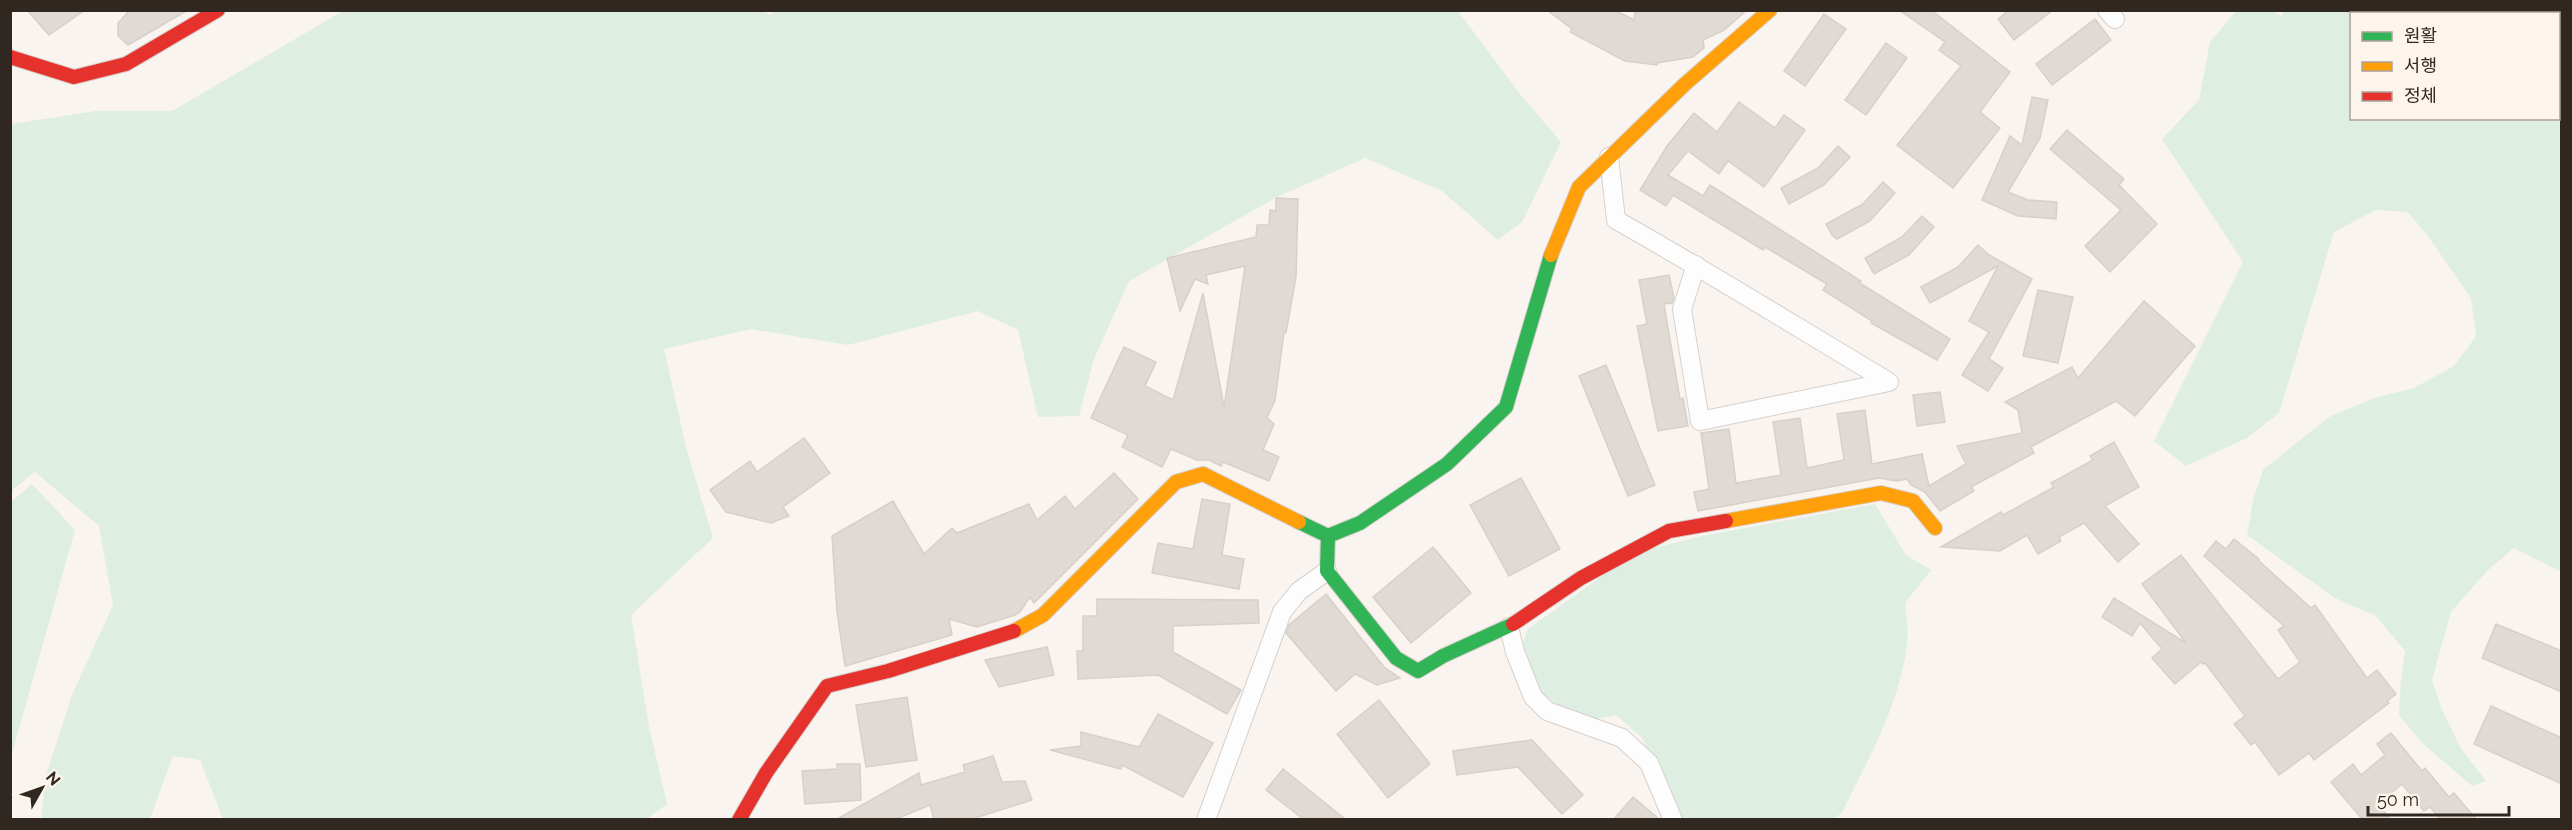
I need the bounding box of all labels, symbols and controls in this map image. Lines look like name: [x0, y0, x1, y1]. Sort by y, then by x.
legend: [2350, 12, 2560, 120]
text: 원활: [2404, 25, 2437, 46]
text: 서행: [2404, 55, 2437, 76]
text: 정체: [2404, 85, 2437, 106]
north arrow: [12, 758, 72, 818]
text: N: [42, 768, 64, 789]
scale bar: [2368, 779, 2509, 817]
text: 50 m: [2377, 789, 2419, 810]

